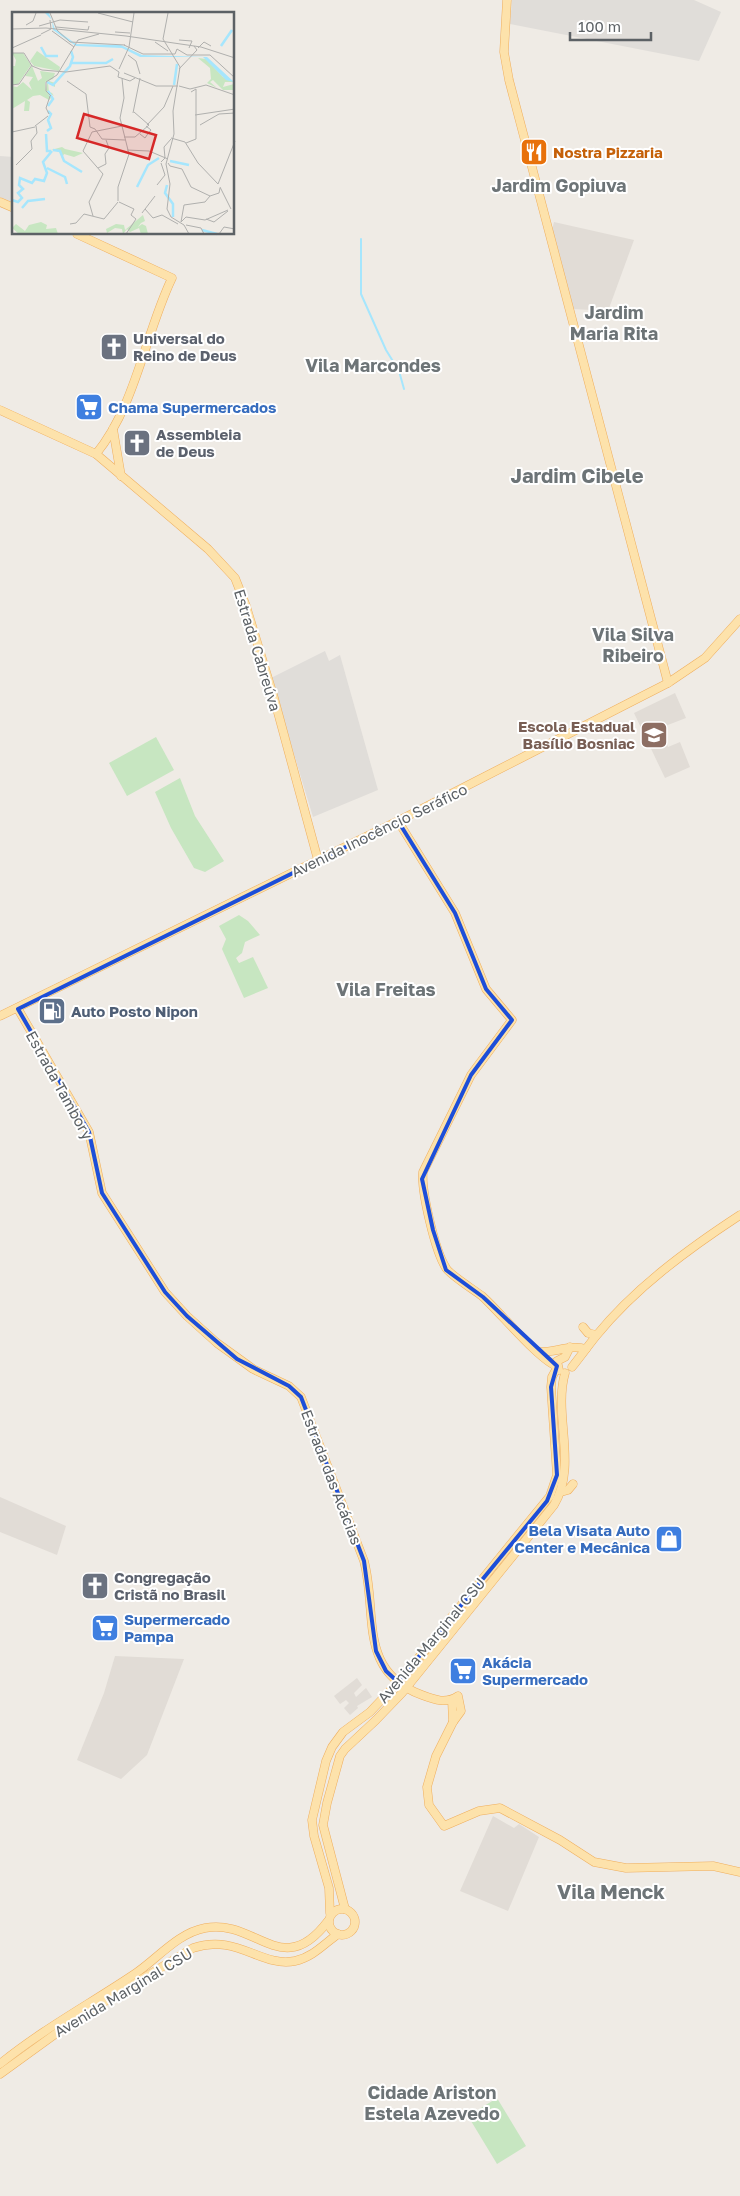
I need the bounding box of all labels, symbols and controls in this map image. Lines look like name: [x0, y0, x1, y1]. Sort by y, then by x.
scale bar: [570, 10, 651, 42]
inset map: [12, 12, 235, 235]
text: 100 m: [578, 17, 621, 35]
restaurant icon: Nostra Pizzaria: [519, 137, 549, 167]
place label: Nostra Pizzaria: [553, 143, 663, 161]
district label: Jardim Gopiuva: [491, 174, 627, 196]
district label: Jardim Maria Rita: [570, 301, 658, 344]
place label: Universal do Reino de Deus: [133, 329, 237, 364]
church icon: Universal do Reino de Deus: [99, 332, 129, 362]
district label: Vila Marcondes: [305, 354, 441, 376]
supermarket icon: Chama Supermercados: [74, 392, 104, 422]
place label: Chama Supermercados: [108, 398, 276, 416]
place label: Assembleia de Deus: [156, 425, 241, 460]
church icon: Assembleia de Deus: [122, 428, 152, 458]
district label: Jardim Cibele: [511, 463, 644, 487]
street label: Estrada Cabreúva: [231, 587, 285, 713]
district label: Vila Silva Ribeiro: [592, 623, 674, 666]
place label: Escola Estadual Basílio Bosniac: [518, 717, 635, 752]
school or university icon: Escola Estadual Basílio Bosniac: [639, 720, 669, 750]
street label: Avenida Inocêncio Seráfico: [288, 779, 470, 881]
district label: Vila Freitas: [336, 978, 436, 1000]
fuel station icon: Auto Posto Nipon: [37, 996, 67, 1026]
place label: Auto Posto Nipon: [71, 1002, 198, 1020]
street label: Estrada Tambory: [23, 1028, 98, 1143]
street label: Estrada das Acácias: [298, 1407, 366, 1547]
place label: Bela Visata Auto Center e Mecânica: [514, 1521, 650, 1556]
shop icon: Bela Visata Auto Center e Mecânica: [654, 1524, 684, 1554]
place label: Congregação Cristã no Brasil: [114, 1568, 226, 1603]
church icon: Congregação Cristã no Brasil: [80, 1571, 110, 1601]
street label: Avenida Marginal CSU: [373, 1574, 489, 1706]
place label: Supermercado Pampa: [124, 1610, 230, 1645]
supermarket icon: Supermercado Pampa: [90, 1613, 120, 1643]
place label: Akácia Supermercado: [482, 1653, 588, 1688]
supermarket icon: Akácia Supermercado: [448, 1656, 478, 1686]
district label: Vila Menck: [557, 1879, 665, 1903]
street label: Avenida Marginal CSU: [51, 1944, 195, 2040]
district label: Cidade Ariston Estela Azevedo: [364, 2081, 500, 2124]

